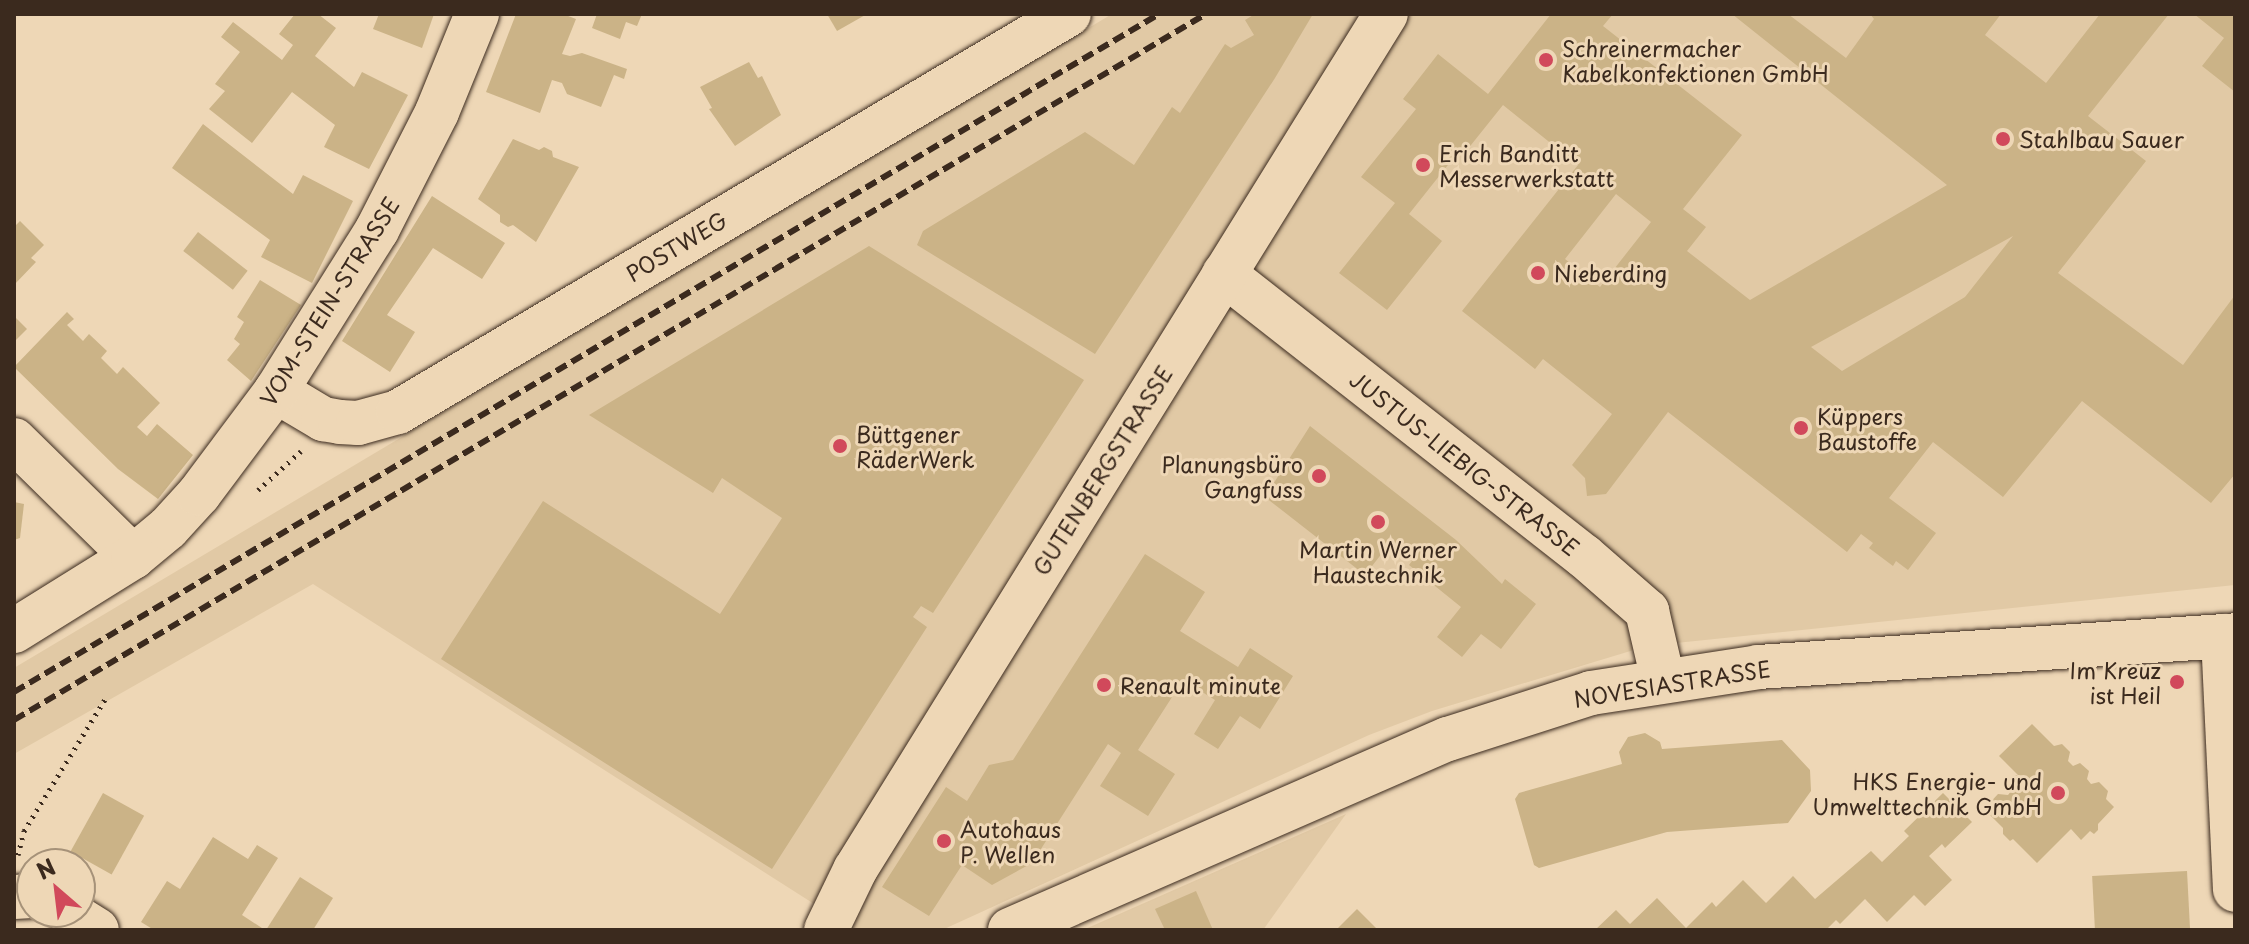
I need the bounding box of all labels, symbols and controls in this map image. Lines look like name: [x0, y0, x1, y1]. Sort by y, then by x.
place label: Schreinermacher Kabelkonfektionen GmbH: [1562, 34, 1830, 86]
marker: Schreinermacher Kabelkonfektionen GmbH: [1537, 51, 1555, 69]
place label: Stahlbau Sauer: [2019, 126, 2185, 152]
marker: Stahlbau Sauer: [1994, 130, 2012, 148]
place label: Erich Banditt Messerwerkstatt: [1439, 139, 1614, 190]
marker: Erich Banditt Messerwerkstatt: [1414, 156, 1432, 174]
street label: VOM-STEIN-STRASSE: [254, 192, 404, 410]
street label: POSTWEG: [621, 206, 731, 286]
place label: Nieberding: [1554, 260, 1667, 286]
marker: Nieberding: [1529, 264, 1547, 282]
street label: GUTENBERGSTRASSE: [1027, 360, 1177, 580]
street label: JUSTUS-LIEBIG-STRASSE: [1345, 365, 1585, 561]
place label: Küppers Baustoffe: [1817, 402, 1917, 454]
marker: Küppers Baustoffe: [1792, 419, 1810, 437]
place label: Büttgener RäderWerk: [856, 420, 975, 472]
marker: Büttgener RäderWerk: [831, 437, 849, 455]
place label: Planungsbüro Gangfuss: [1162, 450, 1303, 502]
marker: Planungsbüro Gangfuss: [1310, 467, 1328, 485]
marker: Martin Werner Haustechnik: [1369, 513, 1387, 531]
place label: Martin Werner Haustechnik: [1298, 535, 1458, 586]
street label: NOVESIASTRASSE: [1572, 654, 1772, 712]
place label: Im Kreuz ist Heil: [2068, 656, 2161, 708]
place label: Renault minute: [1120, 672, 1281, 698]
marker: Im Kreuz ist Heil: [2168, 673, 2186, 691]
marker: Renault minute: [1095, 676, 1113, 694]
place label: HKS Energie- und Umwelttechnik GmbH: [1811, 767, 2042, 818]
marker: HKS Energie- und Umwelttechnik GmbH: [2049, 784, 2067, 802]
place label: Autohaus P. Wellen: [960, 815, 1061, 866]
marker: Autohaus P. Wellen: [935, 832, 953, 850]
north arrow: [16, 848, 96, 928]
text: N: [30, 849, 61, 887]

